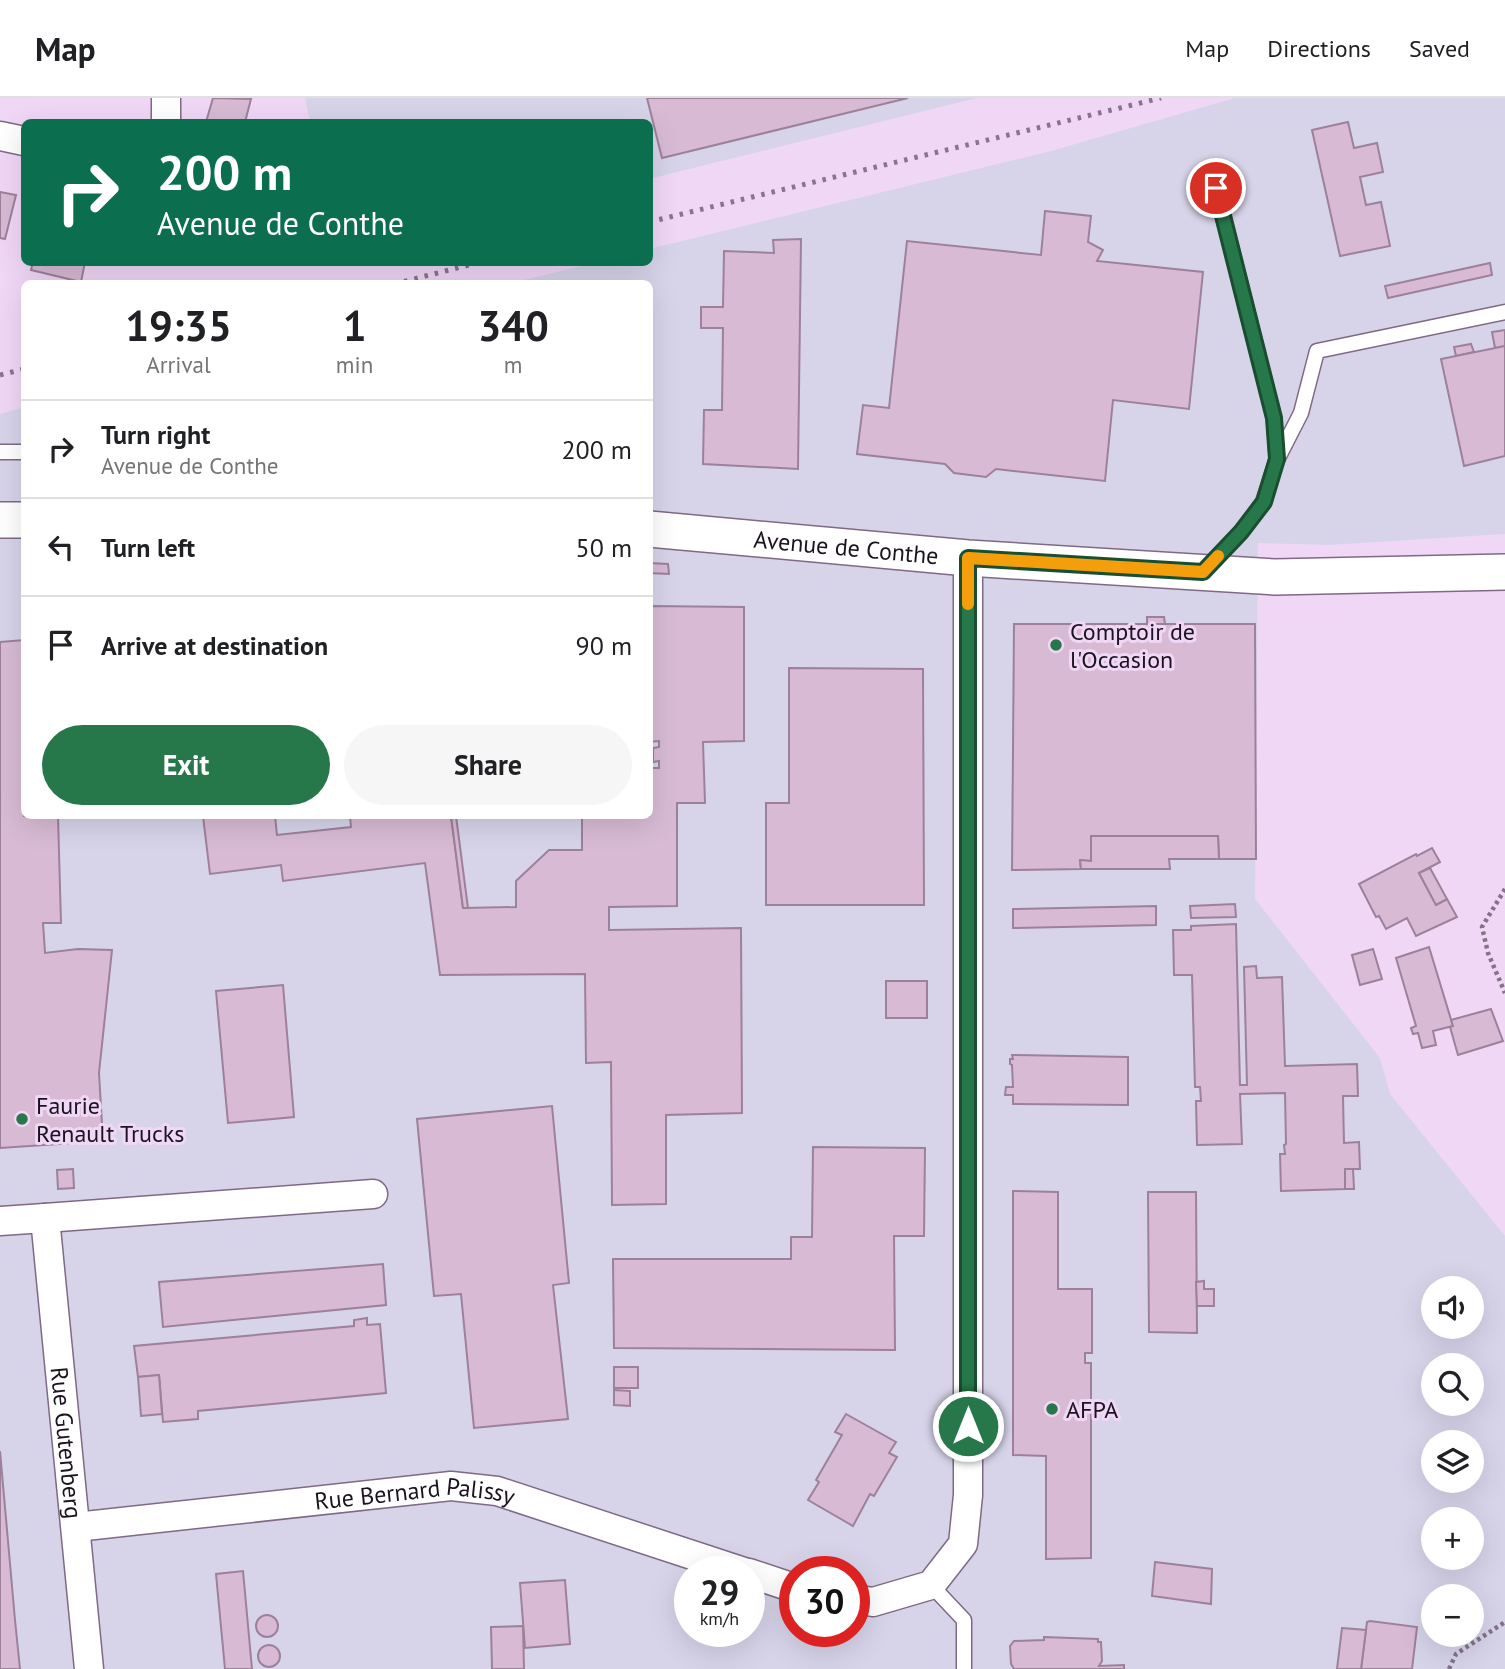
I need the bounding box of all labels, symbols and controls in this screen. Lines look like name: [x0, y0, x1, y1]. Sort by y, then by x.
text: Map: [35, 27, 96, 70]
text: Map: [1185, 33, 1229, 64]
text: Directions: [1267, 33, 1371, 64]
text: Saved: [1409, 33, 1470, 64]
text: 200 m: [157, 140, 292, 204]
icon: right: [42, 147, 133, 238]
pin: [1186, 158, 1246, 218]
icon: arrive: [1197, 169, 1235, 207]
text: Avenue de Conthe: [157, 202, 404, 244]
text: 19:35: [125, 298, 232, 353]
text: 1: [343, 298, 366, 353]
text: 340: [477, 298, 549, 353]
text: Arrival: [146, 350, 211, 379]
text: min: [336, 350, 373, 379]
text: m: [504, 350, 522, 379]
text: Turn right: [101, 418, 210, 451]
icon: right: [42, 430, 80, 468]
text: 200 m: [561, 433, 632, 466]
text: Avenue de Conthe: [101, 451, 278, 480]
street label: Avenue de Conthe: [752, 523, 940, 571]
icon: left: [42, 528, 80, 566]
text: Turn left: [101, 531, 195, 564]
text: 50 m: [576, 531, 632, 564]
place label: Comptoir de l'Occasion: [1070, 616, 1195, 675]
icon: arrive: [42, 626, 80, 664]
text: Arrive at destination: [101, 629, 328, 662]
text: 90 m: [576, 629, 632, 662]
marker: Comptoir de l'Occasion: [1048, 637, 1064, 653]
button: Exit: [42, 725, 330, 805]
button: Share: [344, 725, 632, 805]
place label: Faurie Renault Trucks: [36, 1090, 184, 1149]
marker: Faurie Renault Trucks: [14, 1111, 30, 1127]
map controls: [1421, 1276, 1484, 1647]
button: sound: [1421, 1276, 1484, 1339]
button: search: [1421, 1353, 1484, 1416]
street label: Rue Gutenberg: [44, 1365, 90, 1520]
position arrow: [931, 1389, 1005, 1463]
place label: AFPA: [1066, 1394, 1118, 1425]
marker: AFPA: [1044, 1401, 1060, 1417]
button: layers: [1421, 1430, 1484, 1493]
street label: Rue Bernard Palissy: [313, 1470, 519, 1516]
button: +: [1421, 1507, 1484, 1570]
speed limit sign: 30: [779, 1556, 870, 1647]
text: 29: [700, 1569, 739, 1615]
button: −: [1421, 1584, 1484, 1647]
text: km/h: [700, 1607, 739, 1630]

